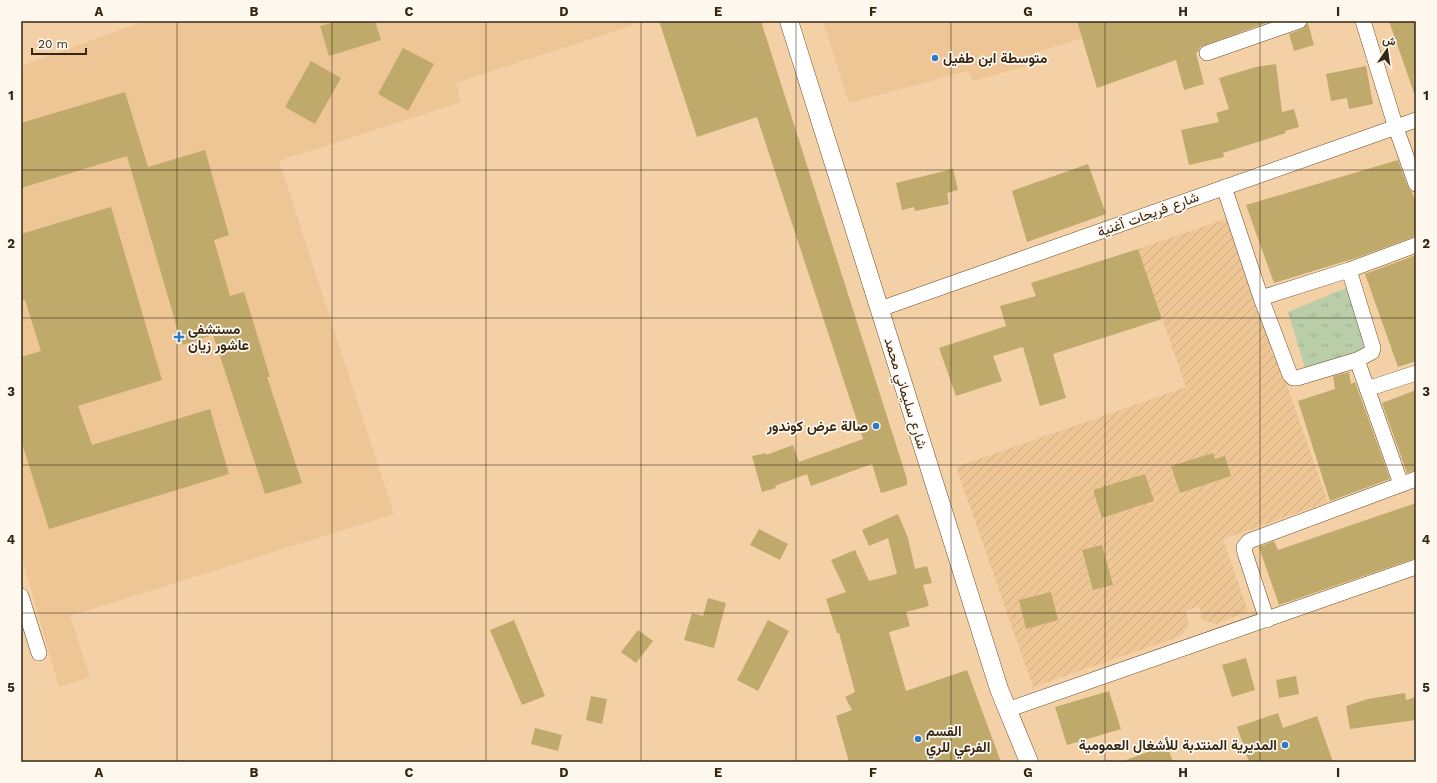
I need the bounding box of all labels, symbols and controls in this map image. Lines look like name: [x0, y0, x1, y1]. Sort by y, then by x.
text: A: [95, 4, 104, 19]
text: B: [250, 4, 259, 19]
text: C: [405, 4, 414, 19]
text: D: [559, 4, 569, 19]
text: E: [714, 4, 722, 19]
text: F: [869, 4, 877, 19]
text: G: [1023, 4, 1033, 19]
text: H: [1178, 4, 1188, 19]
text: I: [1336, 4, 1340, 19]
scale bar: [32, 30, 86, 56]
north arrow: [1367, 30, 1407, 70]
text: ش: [1381, 33, 1397, 49]
text: 20 m: [38, 37, 68, 51]
place label: متوسطة ابن طفيل: [943, 50, 1048, 67]
marker: متوسطة ابن طفيل: [930, 53, 940, 63]
text: 1: [8, 88, 14, 103]
text: 1: [1423, 88, 1429, 103]
street label: شارع فريحات ٱغنية: [1095, 188, 1202, 243]
text: 2: [7, 236, 15, 251]
text: 2: [1422, 236, 1430, 251]
place label: مستشفى عاشور زيان: [188, 321, 249, 354]
marker: مستشفى عاشور زيان: [173, 331, 185, 343]
street label: شارع سليماني محمد: [878, 335, 931, 452]
text: 3: [7, 384, 15, 399]
text: 3: [1422, 384, 1430, 399]
place label: صالة عرض كوندور: [766, 418, 868, 435]
marker: صالة عرض كوندور: [871, 421, 881, 431]
text: 4: [7, 532, 16, 547]
text: 4: [1422, 532, 1431, 547]
text: 5: [7, 680, 15, 695]
text: 5: [1422, 680, 1430, 695]
place label: القسم الفرعي للري: [926, 723, 990, 759]
marker: القسم الفرعي للري: [913, 734, 923, 744]
place label: المديرية المنتدبة للأشغال العمومية: [1079, 737, 1277, 754]
marker: المديرية المنتدبة للأشغال العمومية: [1280, 740, 1290, 750]
text: A: [95, 765, 104, 780]
text: B: [250, 765, 259, 780]
text: C: [405, 765, 414, 780]
text: D: [559, 765, 569, 780]
text: E: [714, 765, 722, 780]
text: F: [869, 765, 877, 780]
text: G: [1023, 765, 1033, 780]
text: H: [1178, 765, 1188, 780]
text: I: [1336, 765, 1340, 780]

